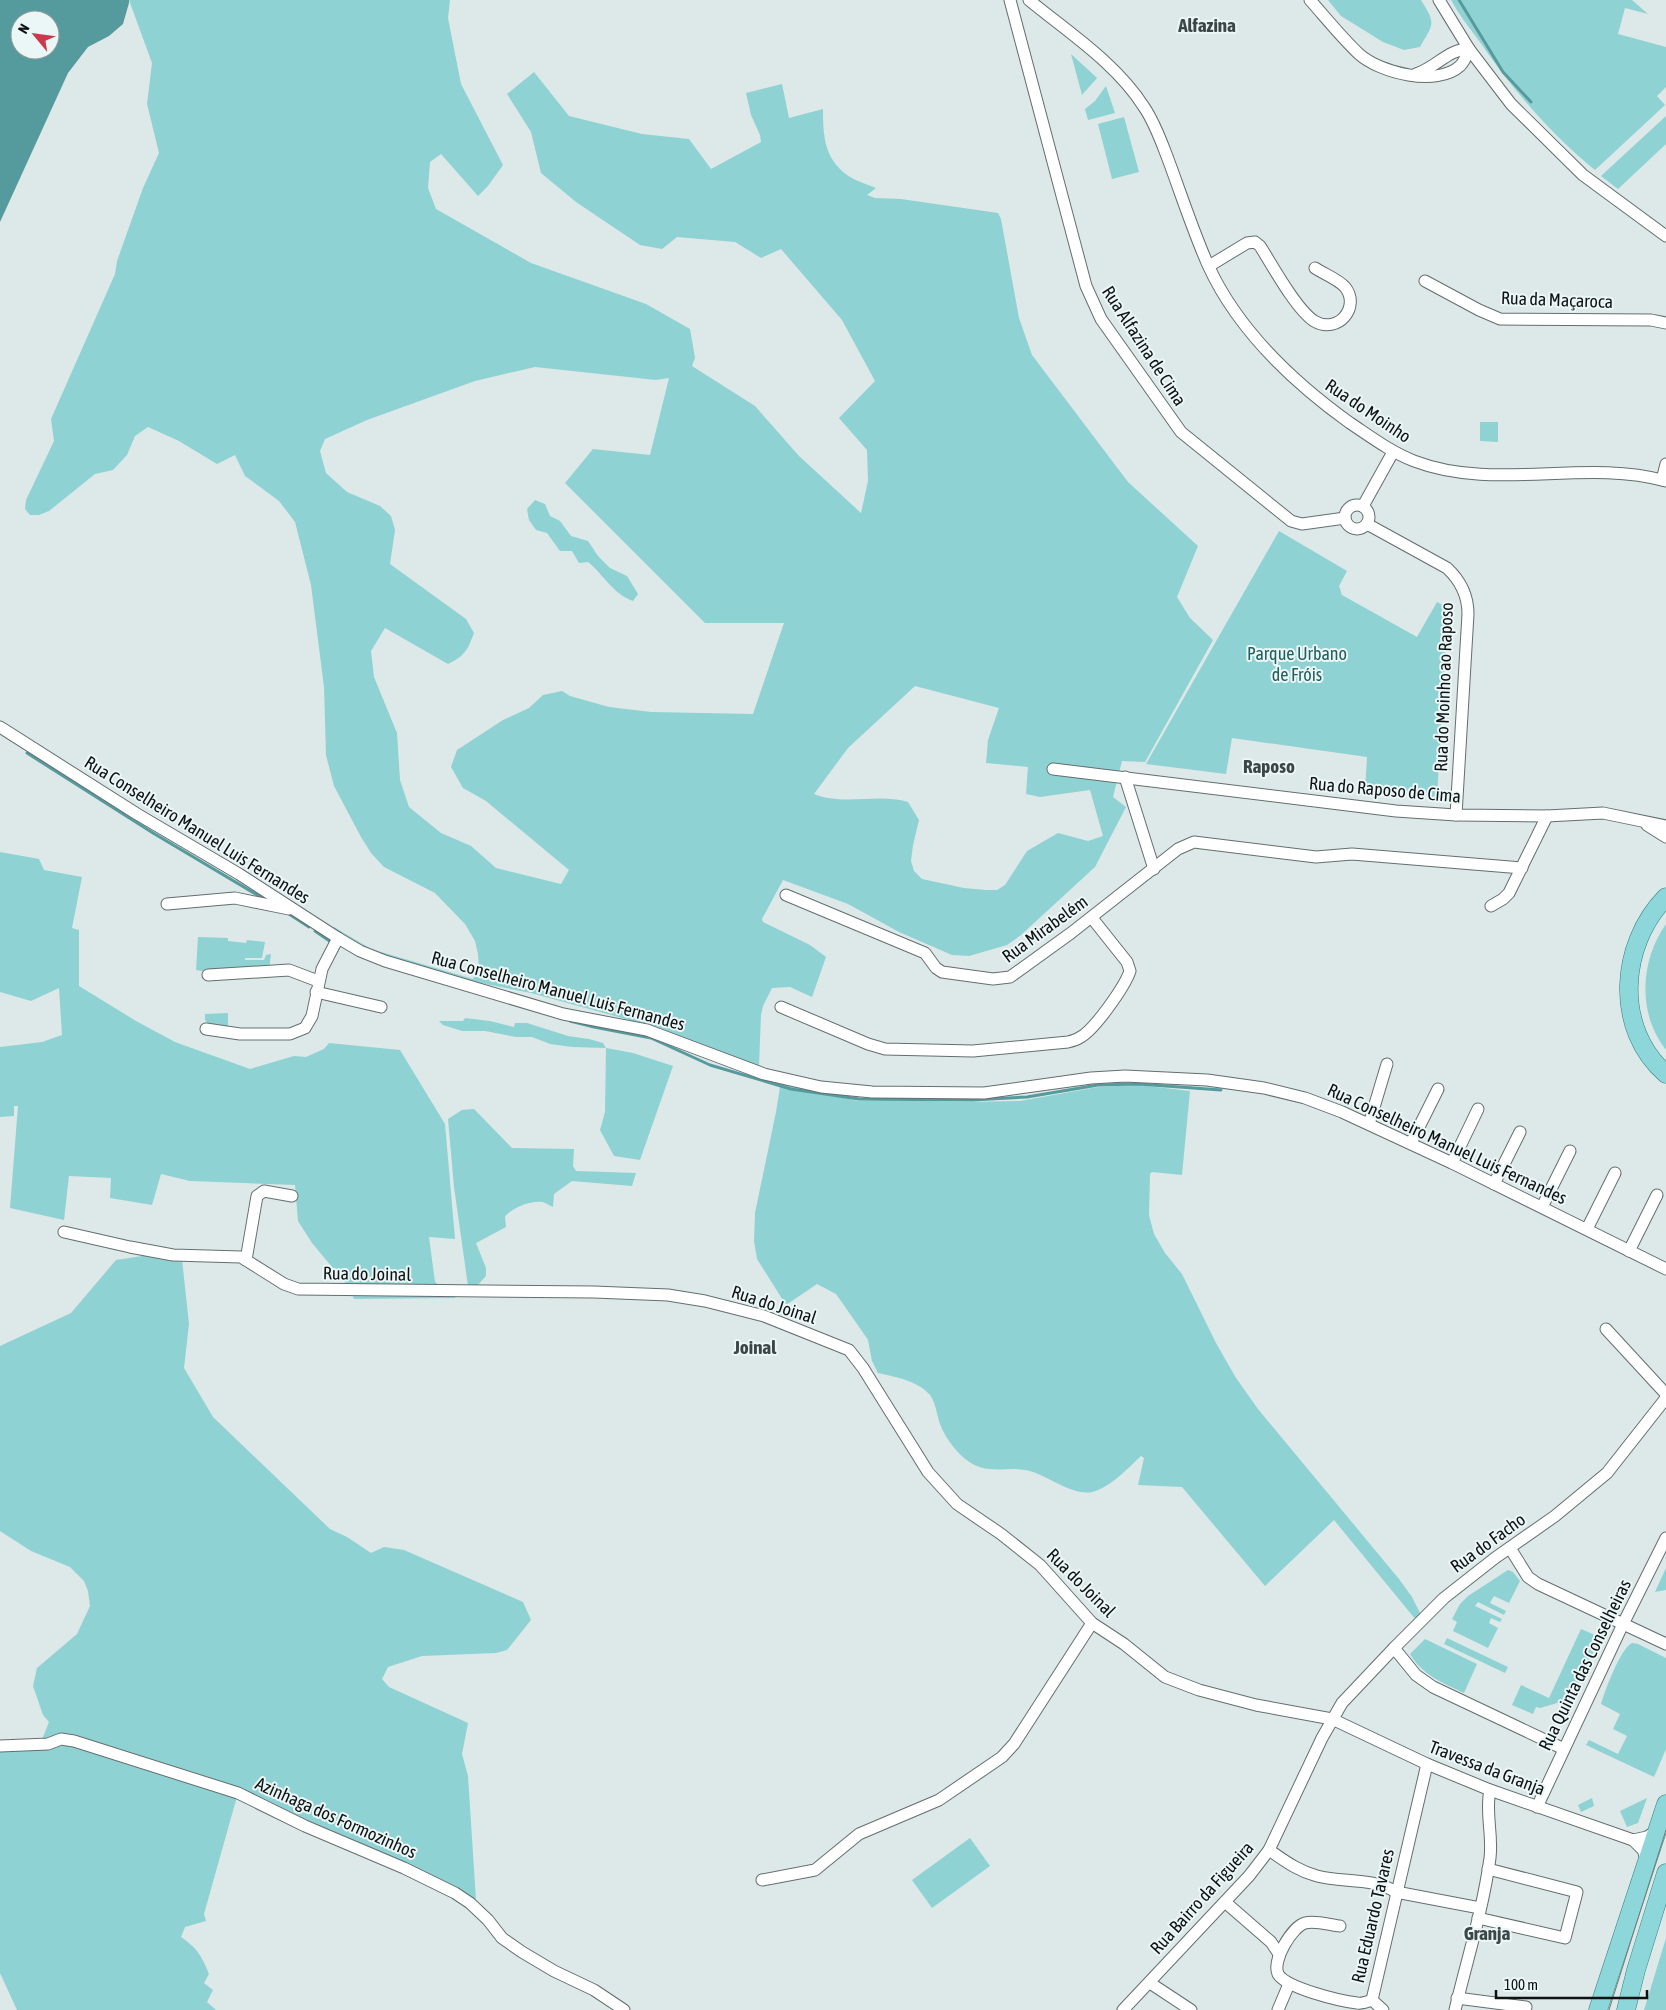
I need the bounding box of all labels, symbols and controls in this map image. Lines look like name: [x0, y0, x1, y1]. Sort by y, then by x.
north arrow: [10, 10, 60, 60]
district label: Alfazina: [1177, 14, 1236, 36]
text: N: [15, 21, 33, 36]
street label: Rua Alfazina de Cima: [1098, 282, 1191, 409]
street label: Rua da Maçaroca: [1501, 287, 1613, 312]
street label: Rua do Moinho: [1322, 374, 1415, 447]
street label: Rua do Moinho ao Raposo: [1430, 602, 1457, 772]
park label: Parque Urbano de Fróis: [1247, 643, 1347, 685]
street label: Rua Conselheiro Manuel Luis Fernandes: [81, 751, 314, 908]
district label: Raposo: [1243, 755, 1295, 777]
street label: Rua do Raposo de Cima: [1308, 772, 1462, 807]
street label: Rua Mirabelém: [998, 891, 1092, 967]
street label: Rua Conselheiro Manuel Luis Fernandes: [429, 947, 687, 1035]
street label: Rua Conselheiro Manuel Luis Fernandes: [1324, 1079, 1570, 1208]
street label: Rua do Joinal: [323, 1262, 412, 1285]
street label: Rua do Joinal: [729, 1281, 820, 1328]
district label: Joinal: [733, 1336, 777, 1358]
street label: Rua do Facho: [1446, 1509, 1529, 1577]
street label: Rua do Joinal: [1043, 1544, 1120, 1621]
street label: Rua Quinta das Conselheiras: [1534, 1576, 1635, 1754]
street label: Travessa da Granja: [1426, 1736, 1548, 1799]
street label: Azinhaga dos Formozinhos: [252, 1773, 420, 1863]
street label: Rua Bairro da Figueira: [1146, 1837, 1258, 1958]
street label: Rua Eduardo Tavares: [1347, 1847, 1398, 1985]
district label: Granja: [1464, 1922, 1510, 1944]
scale bar: [1496, 1968, 1647, 2000]
text: 100 m: [1504, 1976, 1538, 1993]

